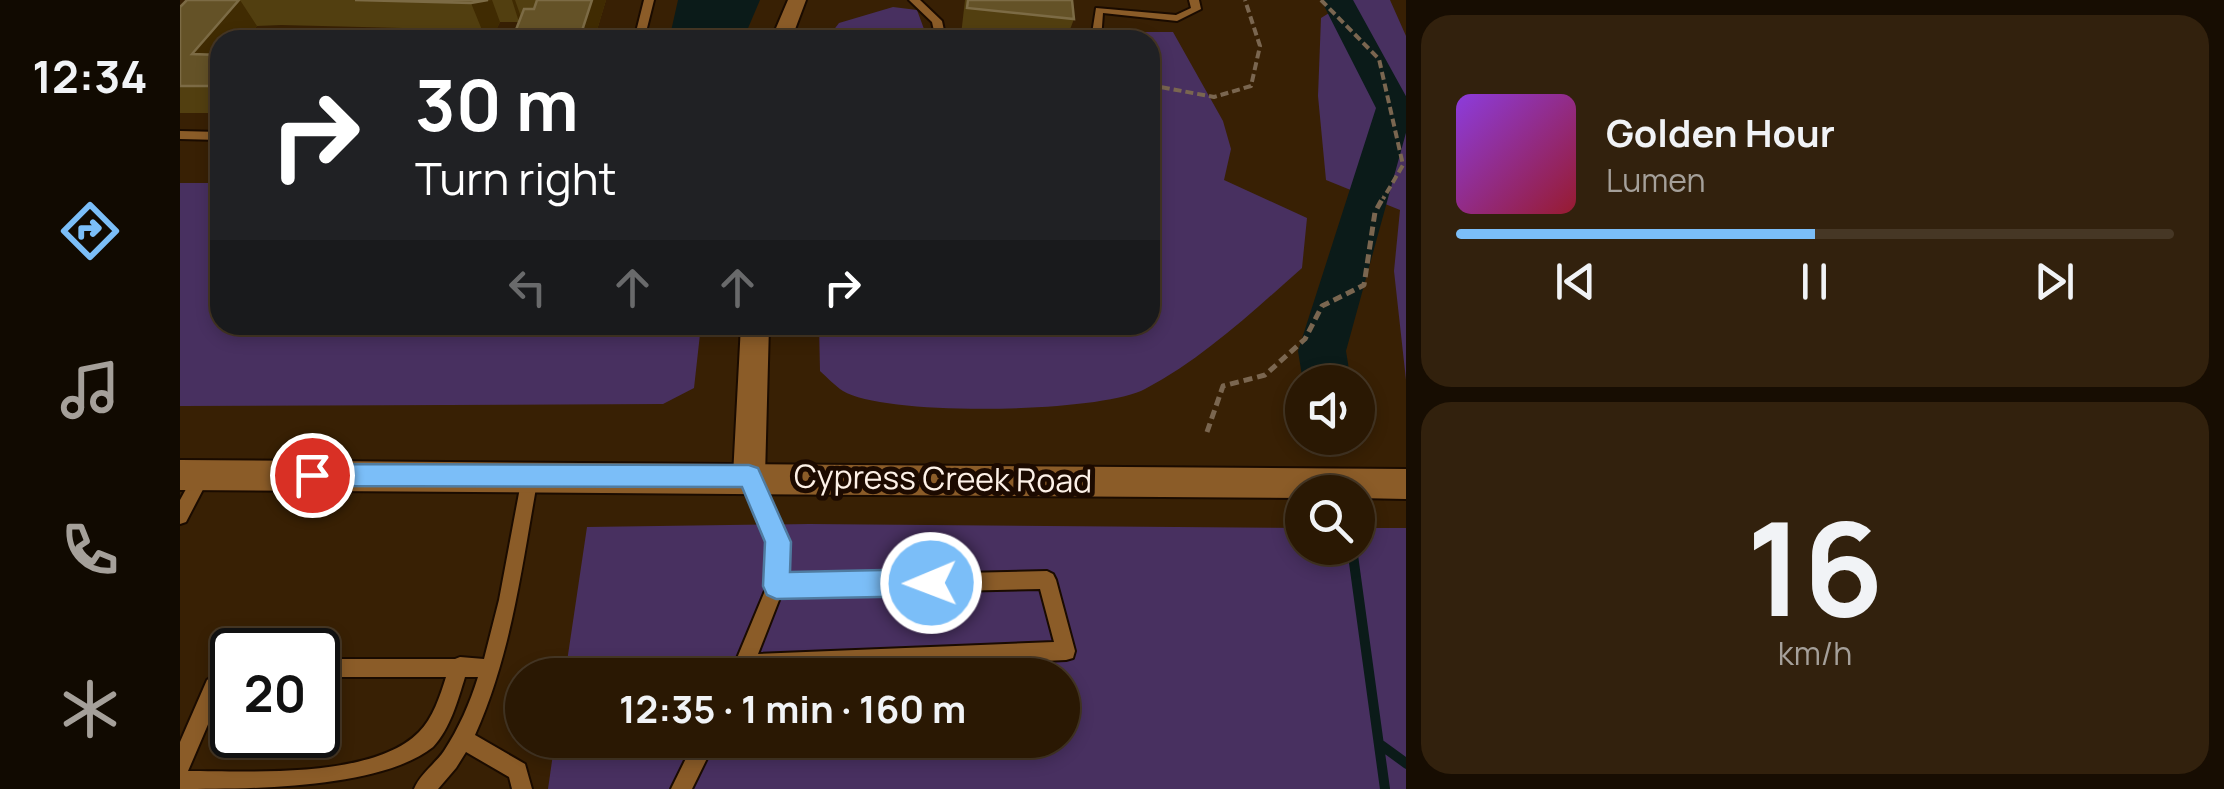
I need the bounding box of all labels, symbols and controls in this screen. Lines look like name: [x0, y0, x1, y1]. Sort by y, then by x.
text: 12:34: [32, 45, 148, 107]
text: 30 m: [415, 56, 579, 152]
icon: right: [250, 70, 380, 200]
text: Golden Hour: [1606, 106, 1835, 158]
text: Turn right: [415, 147, 616, 209]
text: Lumen: [1606, 158, 1706, 202]
icon: directions: [55, 196, 125, 266]
icon: previous: [1548, 254, 1603, 309]
icon: pause: [1787, 254, 1842, 309]
icon: next: [2027, 254, 2082, 309]
icon: left: [500, 260, 555, 315]
icon: ahead: [605, 260, 660, 315]
icon: ahead: [710, 260, 765, 315]
icon: right: [815, 260, 870, 315]
icon: music: [55, 355, 125, 425]
map controls: [1285, 365, 1375, 565]
button: sound: [1285, 365, 1375, 455]
pin: [270, 433, 355, 518]
icon: arrive: [285, 448, 340, 503]
street label: Cypress Creek Road: [794, 453, 1093, 503]
button: search: [1285, 475, 1375, 565]
text: 16: [1746, 477, 1884, 655]
icon: phone: [55, 515, 125, 585]
position arrow: [879, 531, 983, 635]
speed limit sign: 20: [210, 628, 340, 758]
text: km/h: [1778, 631, 1852, 675]
icon: climate: [55, 674, 125, 744]
text: 12:35 · 1 min · 160 m: [619, 682, 966, 734]

